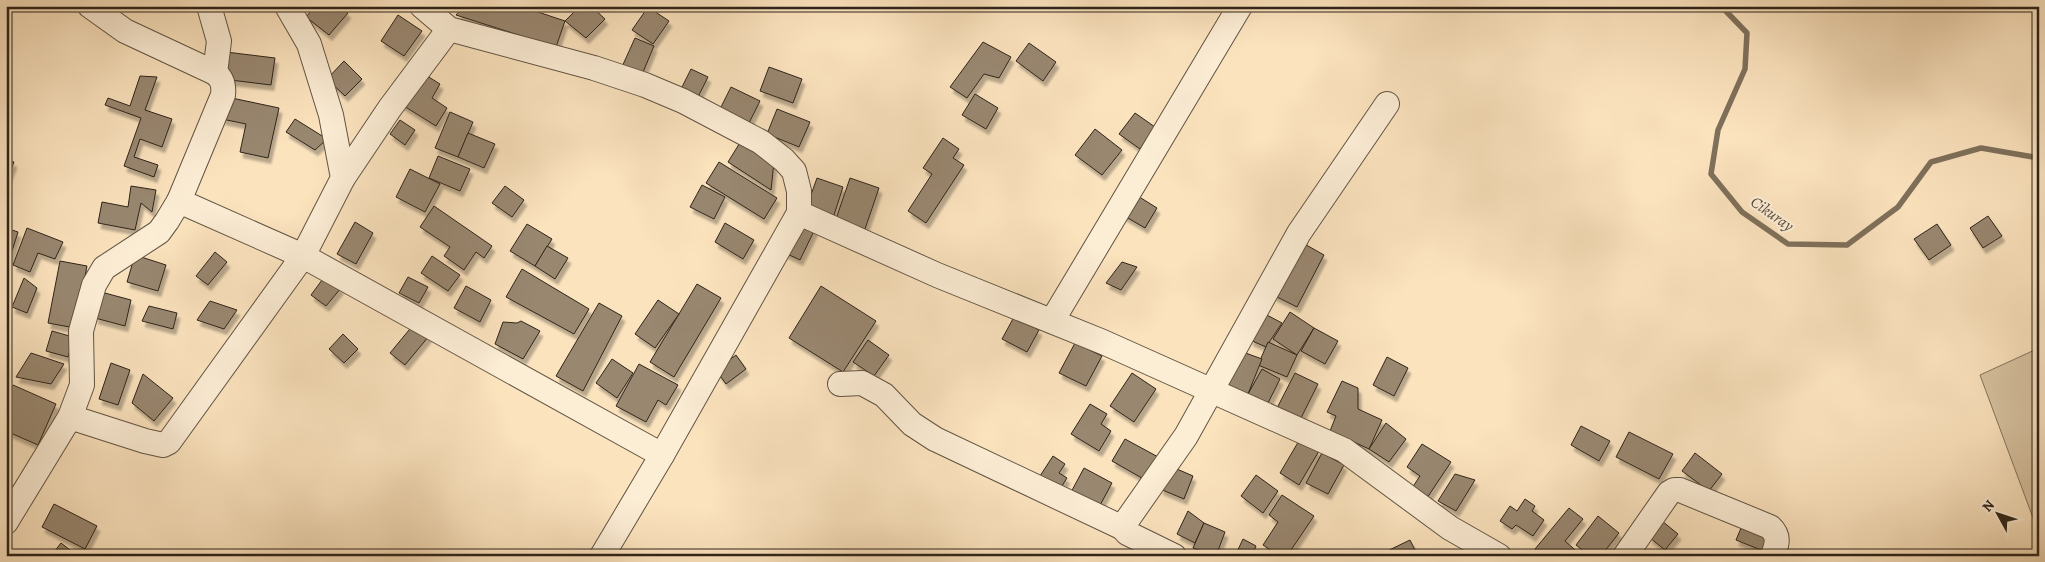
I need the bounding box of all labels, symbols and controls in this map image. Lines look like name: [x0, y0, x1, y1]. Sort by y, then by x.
water label: Cikuray: [1746, 191, 1798, 237]
north arrow: [1972, 490, 2022, 540]
text: N: [1978, 496, 1999, 516]

